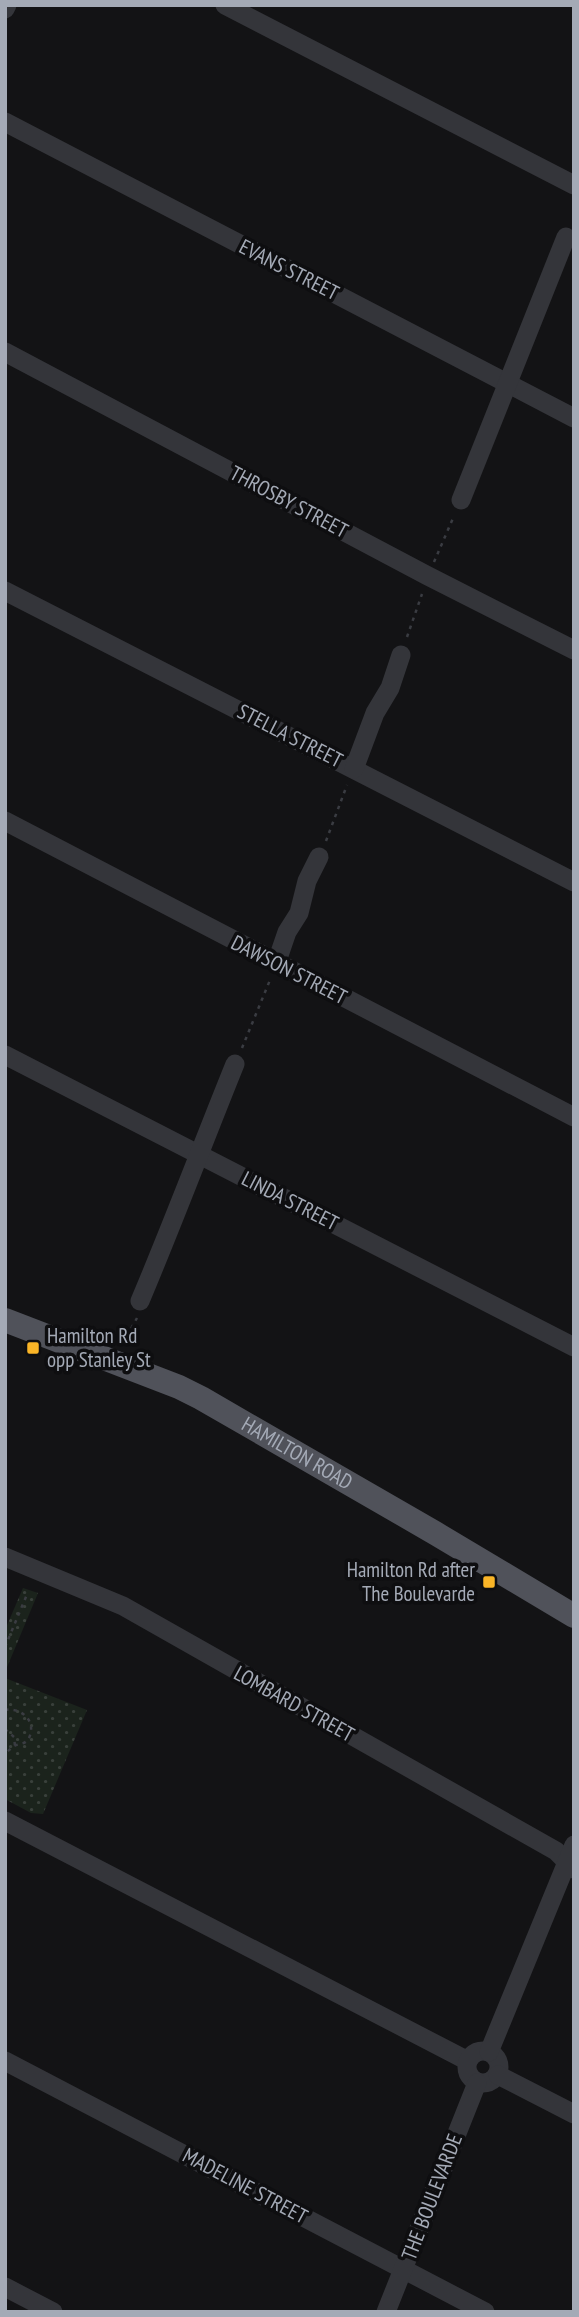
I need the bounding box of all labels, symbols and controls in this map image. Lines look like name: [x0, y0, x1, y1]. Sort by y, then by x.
street label: EVANS STREET: [235, 233, 344, 306]
street label: THROSBY STREET: [226, 459, 353, 544]
street label: STELLA STREET: [233, 698, 348, 774]
street label: DAWSON STREET: [227, 929, 352, 1011]
street label: LINDA STREET: [237, 1165, 344, 1237]
place label: Hamilton Rd opp Stanley St: [47, 1322, 151, 1373]
marker: Hamilton Rd opp Stanley St: [25, 1340, 41, 1356]
street label: HAMILTON ROAD: [237, 1410, 358, 1496]
place label: Hamilton Rd after The Boulevarde: [347, 1556, 475, 1607]
marker: Hamilton Rd after The Boulevarde: [481, 1574, 497, 1590]
street label: LOMBARD STREET: [229, 1659, 360, 1748]
street label: THE BOULEVARDE: [395, 2130, 468, 2264]
street label: MADELINE STREET: [178, 2141, 313, 2230]

